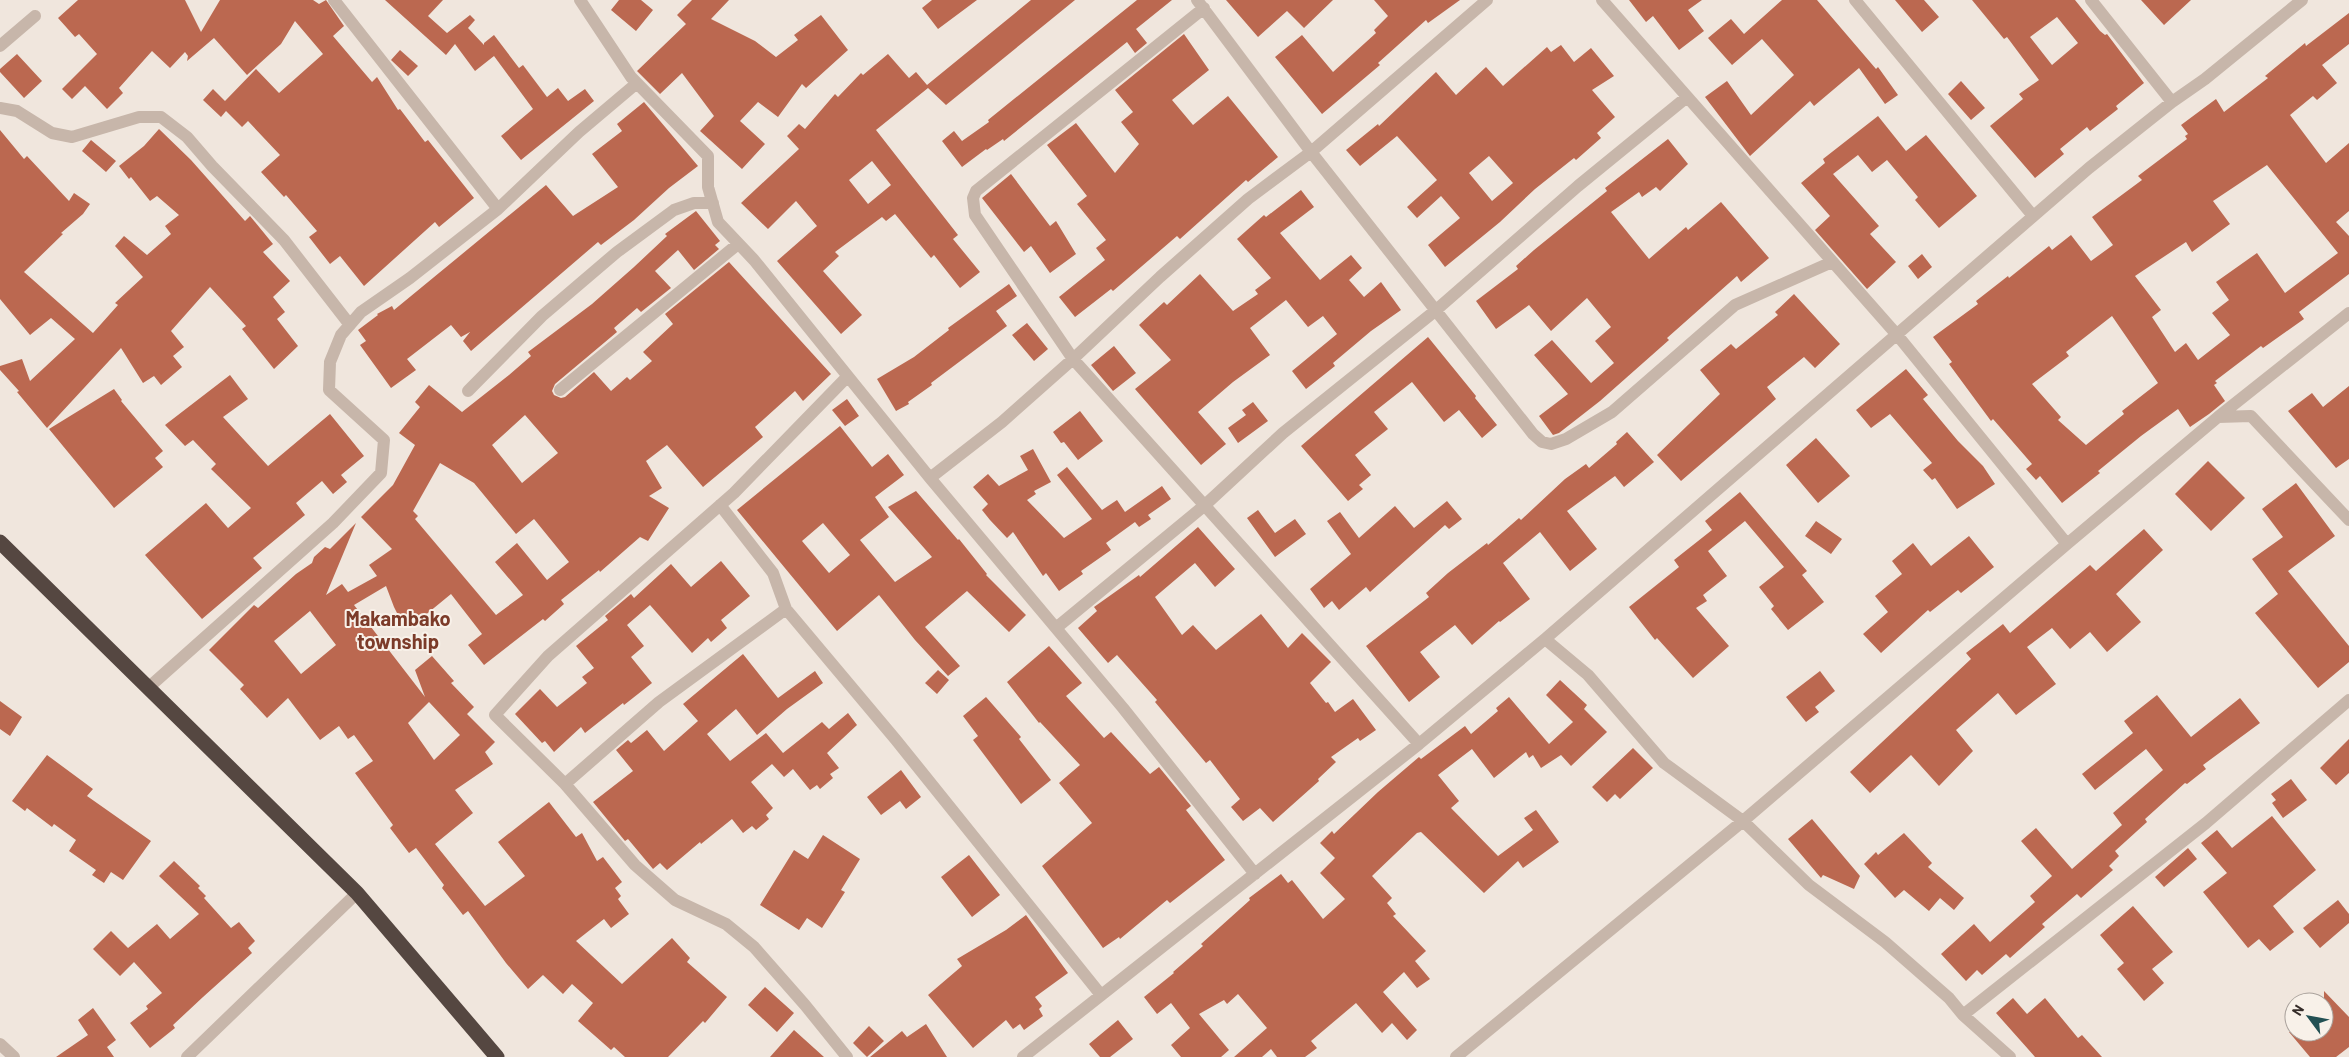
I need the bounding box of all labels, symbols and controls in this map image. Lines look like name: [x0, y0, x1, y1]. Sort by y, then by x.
district label: Makambako township: [345, 606, 451, 653]
north arrow: [2284, 992, 2334, 1042]
text: N: [2288, 1001, 2307, 1018]

